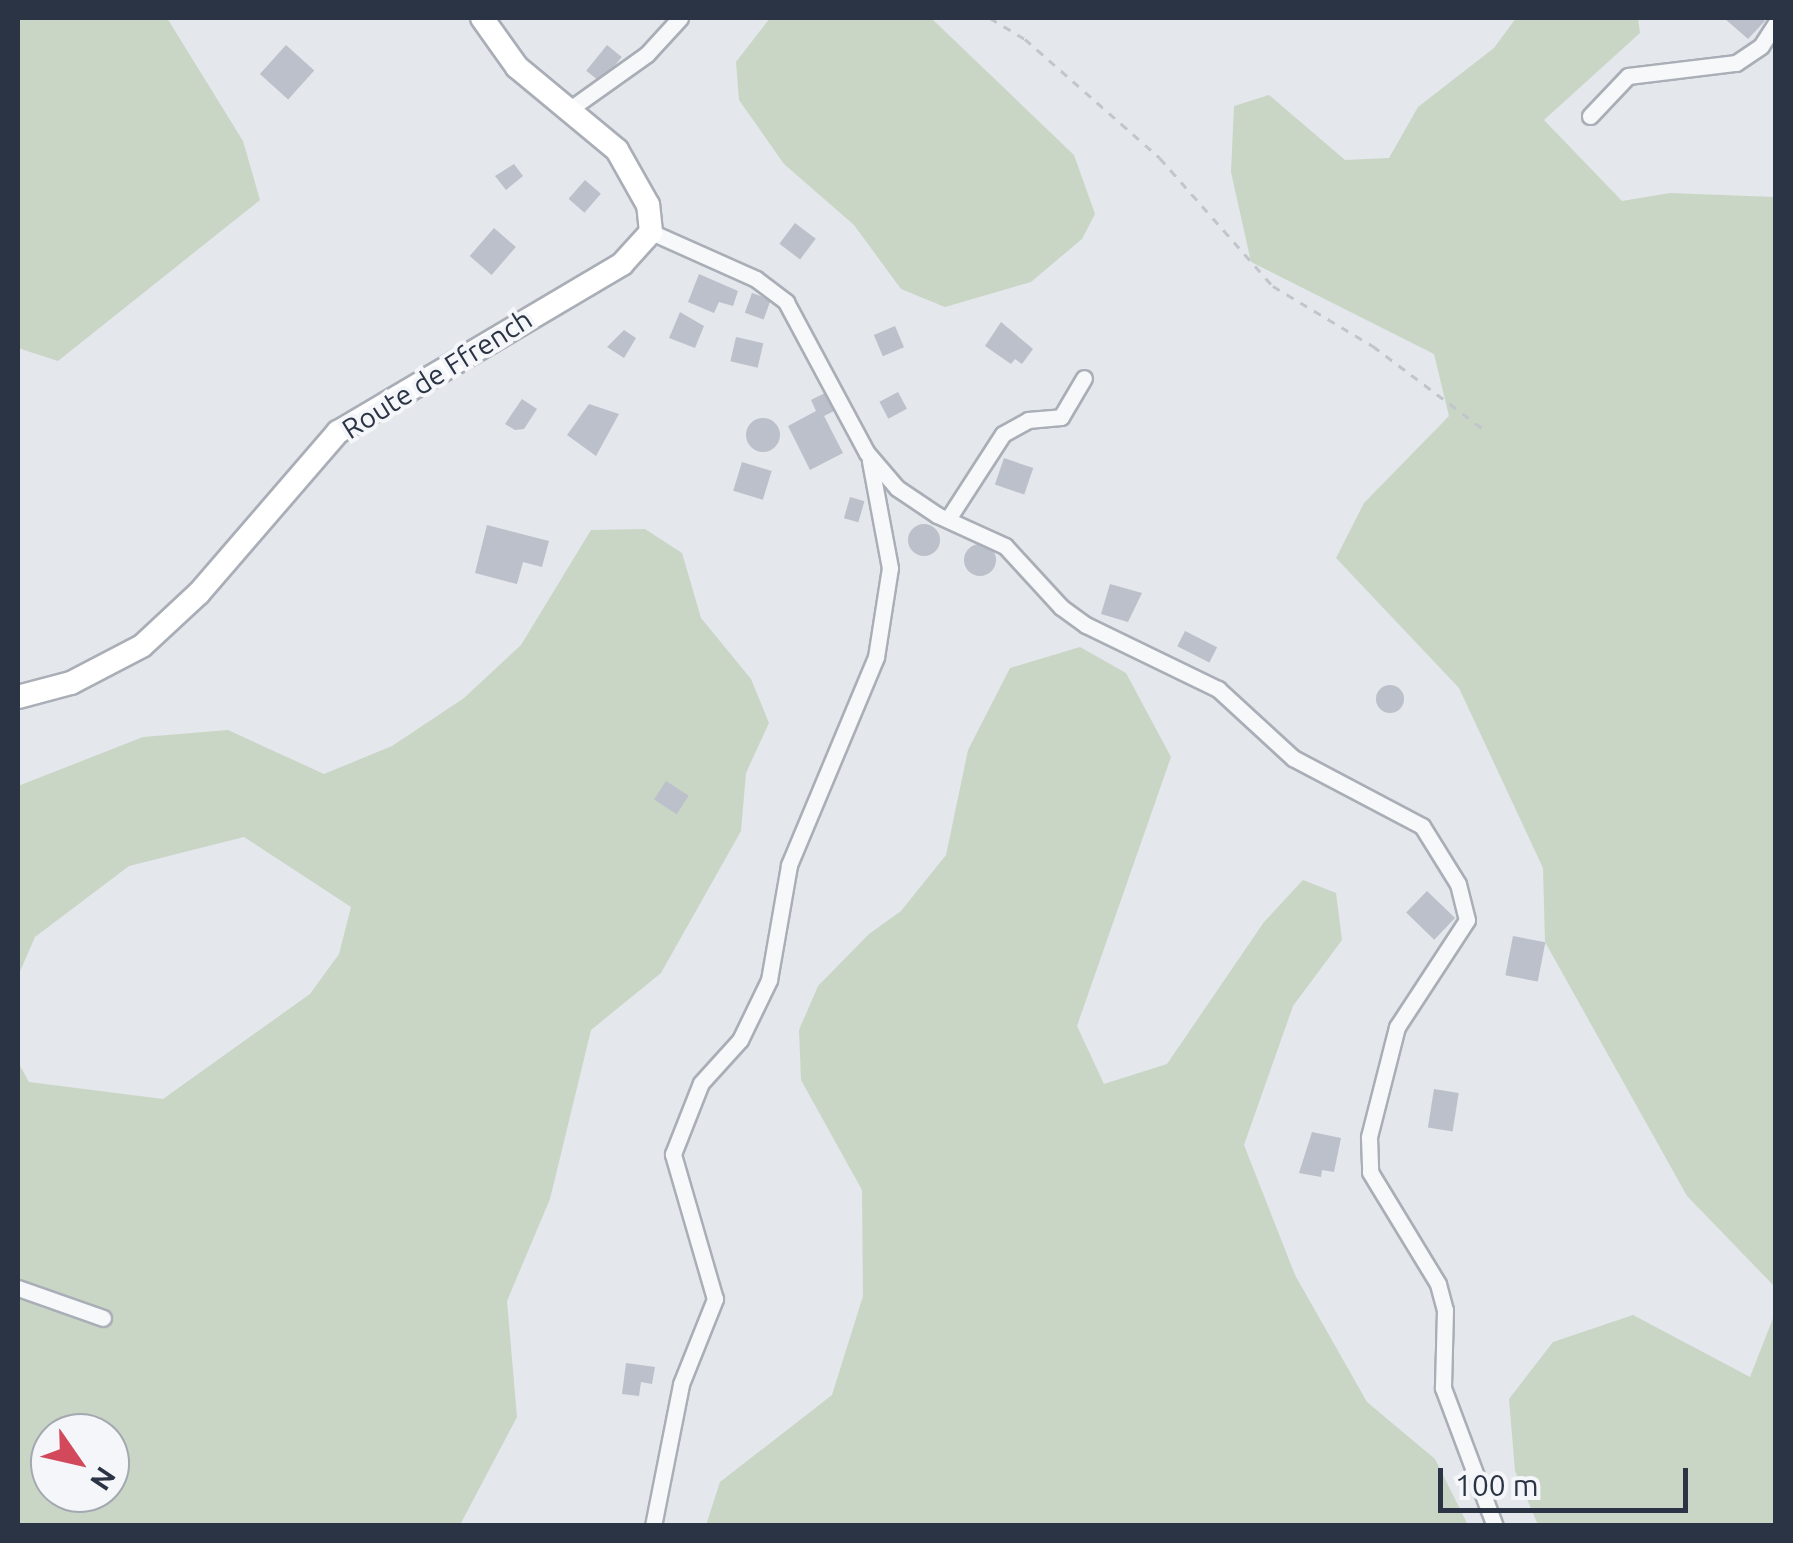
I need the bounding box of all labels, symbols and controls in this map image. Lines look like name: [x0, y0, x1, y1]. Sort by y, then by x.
street label: Route de Ffrench: [336, 302, 538, 446]
north arrow: [30, 1413, 130, 1513]
scale bar: [1443, 1448, 1693, 1510]
text: N: [85, 1462, 122, 1496]
text: 100 m: [1455, 1468, 1539, 1502]

